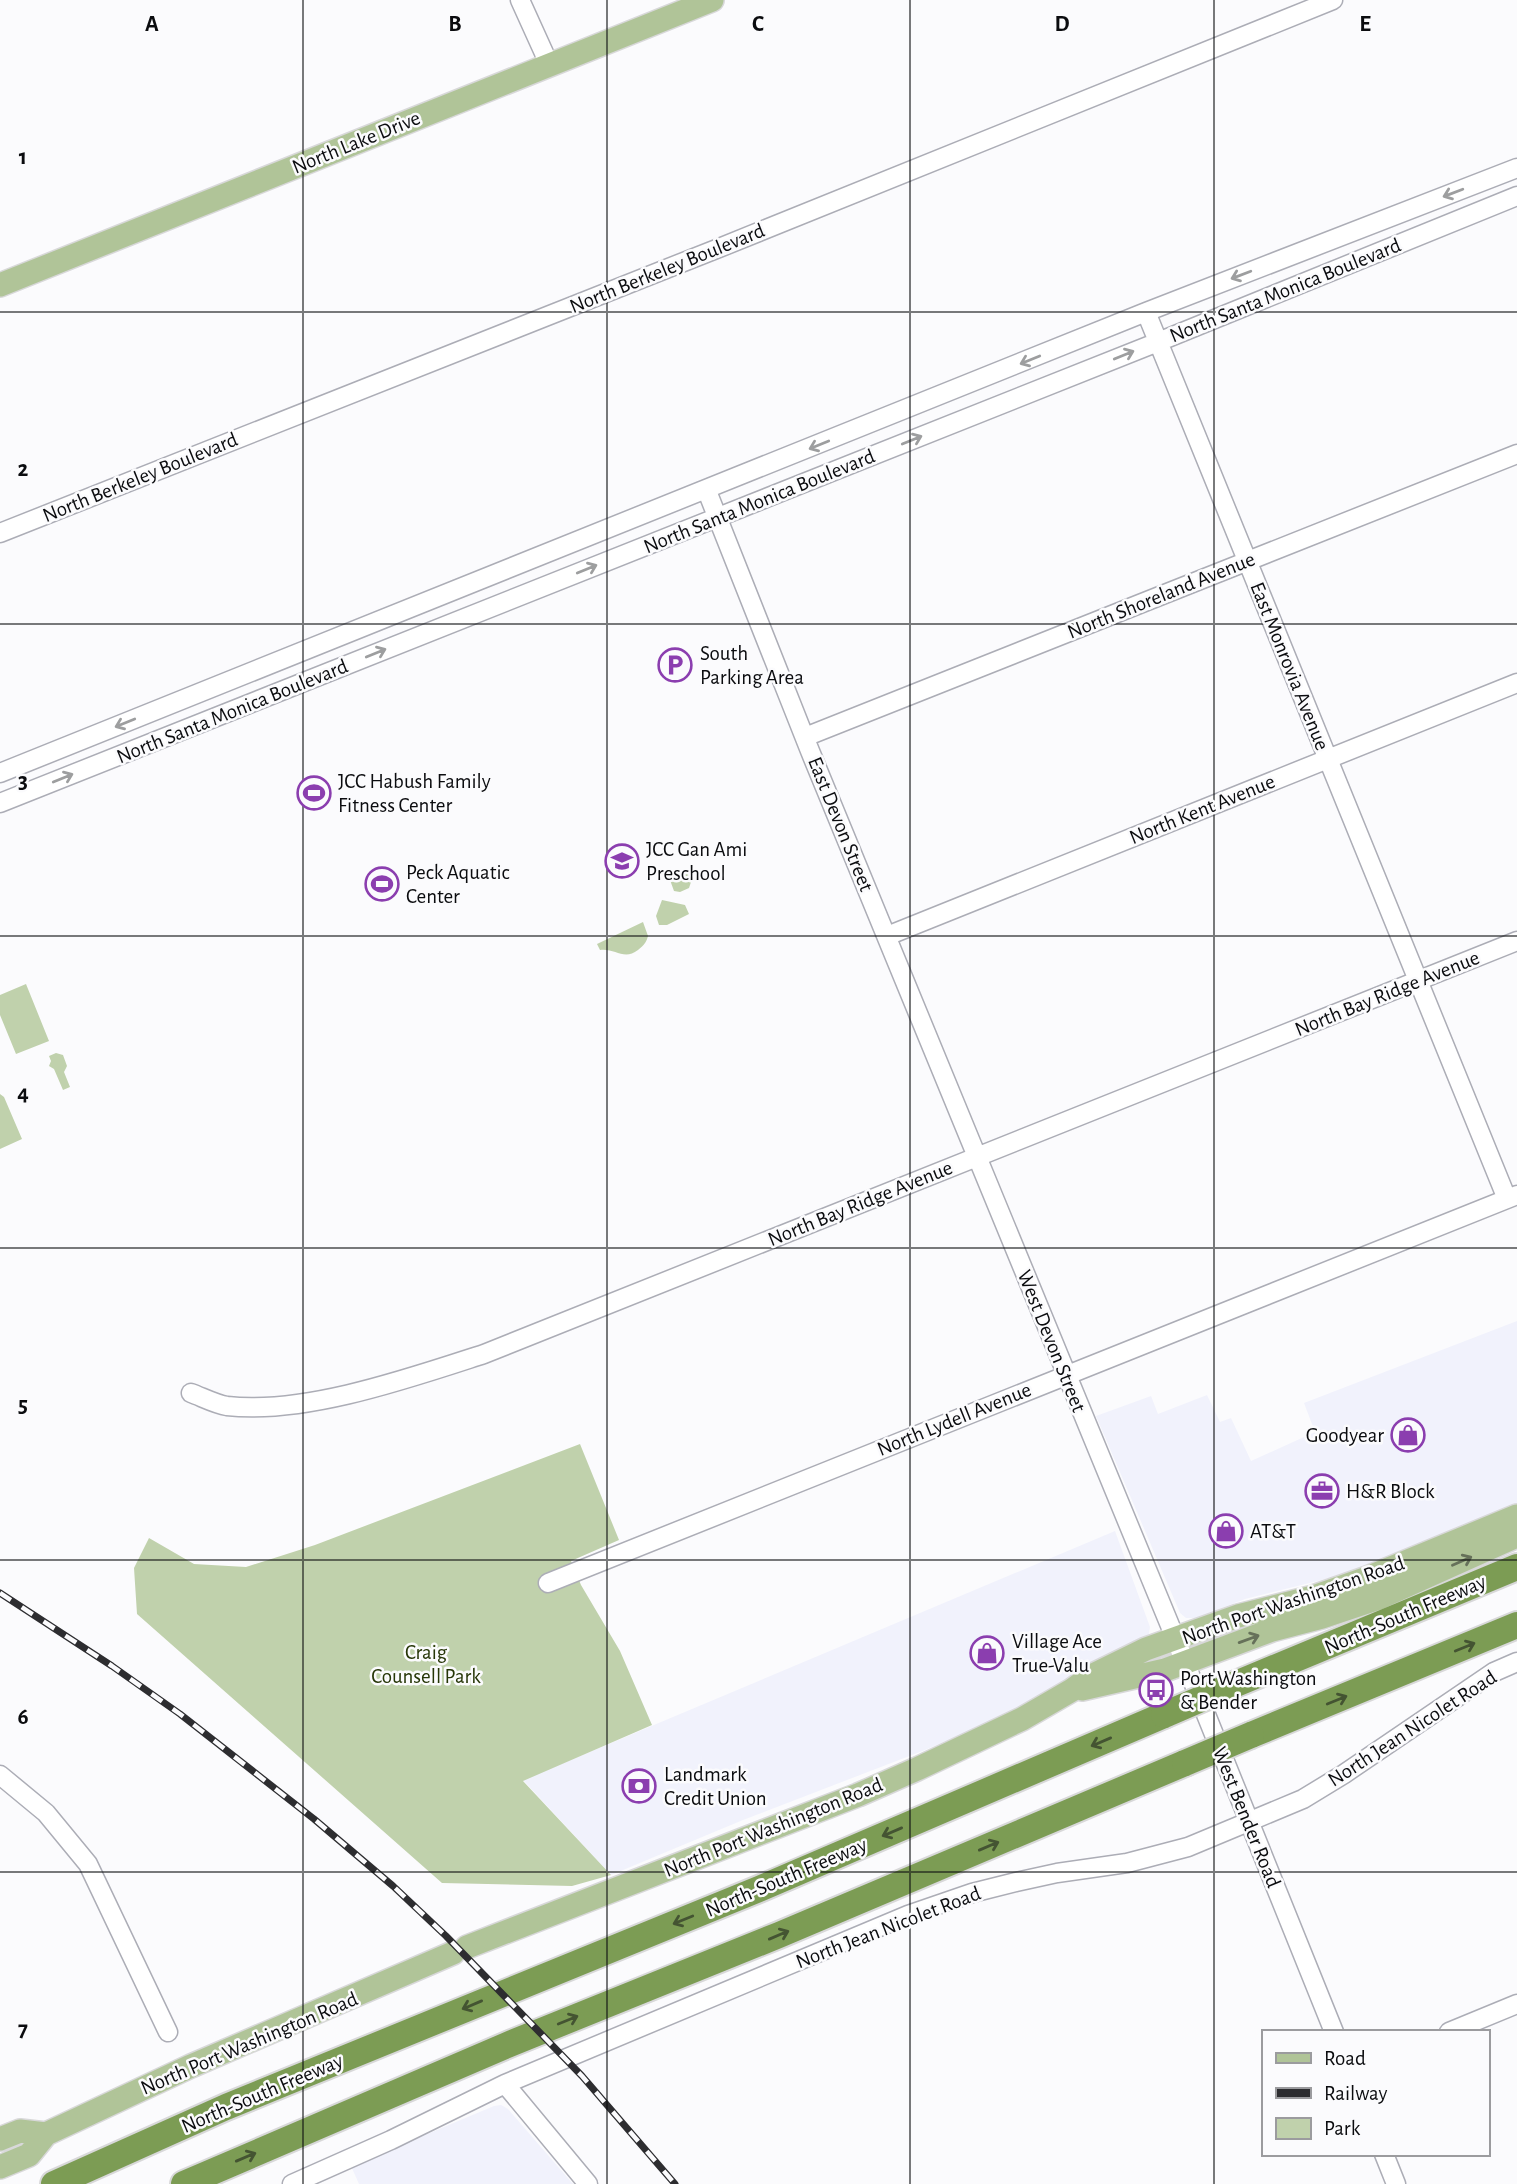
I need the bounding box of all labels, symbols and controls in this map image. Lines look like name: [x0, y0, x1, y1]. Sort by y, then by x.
text: A: [145, 13, 159, 36]
text: B: [448, 13, 462, 36]
text: C: [752, 13, 764, 36]
text: D: [1054, 13, 1070, 36]
text: E: [1359, 13, 1371, 36]
street label: North Lake Drive: [289, 107, 423, 178]
text: 1: [19, 146, 27, 169]
one-way arrow: [1443, 187, 1465, 200]
street label: North Berkeley Boulevard: [567, 220, 768, 317]
street label: North Santa Monica Boulevard: [1167, 234, 1404, 347]
one-way arrow: [1231, 270, 1253, 283]
one-way arrow: [1112, 348, 1134, 361]
one-way arrow: [1020, 354, 1042, 367]
street label: North Berkeley Boulevard: [40, 429, 241, 526]
one-way arrow: [901, 432, 923, 445]
one-way arrow: [809, 440, 831, 453]
street label: North Santa Monica Boulevard: [641, 445, 878, 558]
text: 2: [18, 458, 29, 481]
street label: North Shoreland Avenue: [1064, 548, 1258, 643]
one-way arrow: [576, 562, 598, 575]
street label: East Monrovia Avenue: [1246, 579, 1333, 753]
place label: South Parking Area: [700, 643, 804, 688]
one-way arrow: [365, 646, 386, 659]
parking icon: South Parking Area: [656, 646, 694, 684]
street label: North Santa Monica Boulevard: [114, 655, 351, 768]
one-way arrow: [115, 717, 137, 730]
street label: East Devon Street: [804, 754, 877, 895]
text: 3: [18, 770, 28, 793]
one-way arrow: [52, 770, 74, 783]
place label: JCC Habush Family Fitness Center: [338, 771, 491, 816]
street label: North Kent Avenue: [1126, 771, 1278, 848]
sports icon: JCC Habush Family Fitness Center: [295, 774, 333, 812]
place label: JCC Gan Ami Preschool: [646, 839, 747, 884]
school or university icon: JCC Gan Ami Preschool: [603, 842, 641, 880]
place label: Peck Aquatic Center: [406, 862, 510, 907]
sports icon: Peck Aquatic Center: [363, 865, 401, 903]
street label: North Bay Ridge Avenue: [1292, 947, 1483, 1040]
text: 4: [17, 1082, 29, 1105]
street label: North Bay Ridge Avenue: [765, 1157, 956, 1250]
street label: West Devon Street: [1013, 1267, 1090, 1415]
street label: North Lydell Avenue: [874, 1379, 1034, 1460]
text: 5: [18, 1394, 28, 1417]
shop icon: Goodyear: [1389, 1416, 1427, 1454]
place label: Goodyear: [1306, 1425, 1384, 1446]
office icon: H&R Block: [1303, 1472, 1341, 1510]
place label: H&R Block: [1346, 1481, 1435, 1502]
shop icon: AT&T: [1207, 1512, 1245, 1550]
place label: AT&T: [1250, 1521, 1296, 1542]
street label: North Port Washington Road: [1179, 1552, 1407, 1648]
one-way arrow: [1451, 1554, 1472, 1567]
street label: North-South Freeway: [1321, 1571, 1489, 1658]
place label: Village Ace True-Valu: [1012, 1631, 1102, 1676]
one-way arrow: [1237, 1631, 1259, 1644]
shop icon: Village Ace True-Valu: [968, 1634, 1006, 1672]
one-way arrow: [1453, 1640, 1475, 1653]
park label: Craig Counsell Park: [371, 1642, 481, 1687]
street label: North Jean Nicolet Road: [1324, 1666, 1500, 1791]
place label: Port Washington & Bender: [1180, 1668, 1317, 1713]
bus stop icon: Port Washington & Bender: [1137, 1671, 1175, 1709]
one-way arrow: [1326, 1692, 1347, 1705]
text: 6: [17, 1706, 29, 1729]
one-way arrow: [1091, 1736, 1113, 1749]
street label: West Bender Road: [1209, 1744, 1284, 1891]
place label: Landmark Credit Union: [664, 1764, 767, 1809]
bank icon: Landmark Credit Union: [620, 1767, 658, 1805]
street label: North Port Washington Road: [661, 1774, 886, 1881]
one-way arrow: [882, 1826, 904, 1839]
street label: North-South Freeway: [702, 1834, 870, 1921]
one-way arrow: [977, 1839, 999, 1852]
street label: North Jean Nicolet Road: [793, 1882, 984, 1972]
one-way arrow: [672, 1914, 694, 1927]
one-way arrow: [768, 1928, 790, 1941]
street label: North Port Washington Road: [138, 1988, 361, 2099]
one-way arrow: [462, 1999, 483, 2012]
one-way arrow: [557, 2013, 579, 2026]
text: 7: [18, 2018, 28, 2041]
legend: [1262, 2030, 1489, 2156]
text: Road: [1324, 2048, 1366, 2069]
street label: North-South Freeway: [178, 2050, 346, 2137]
text: Railway: [1324, 2083, 1387, 2104]
text: Park: [1324, 2118, 1361, 2139]
one-way arrow: [235, 2150, 256, 2163]

